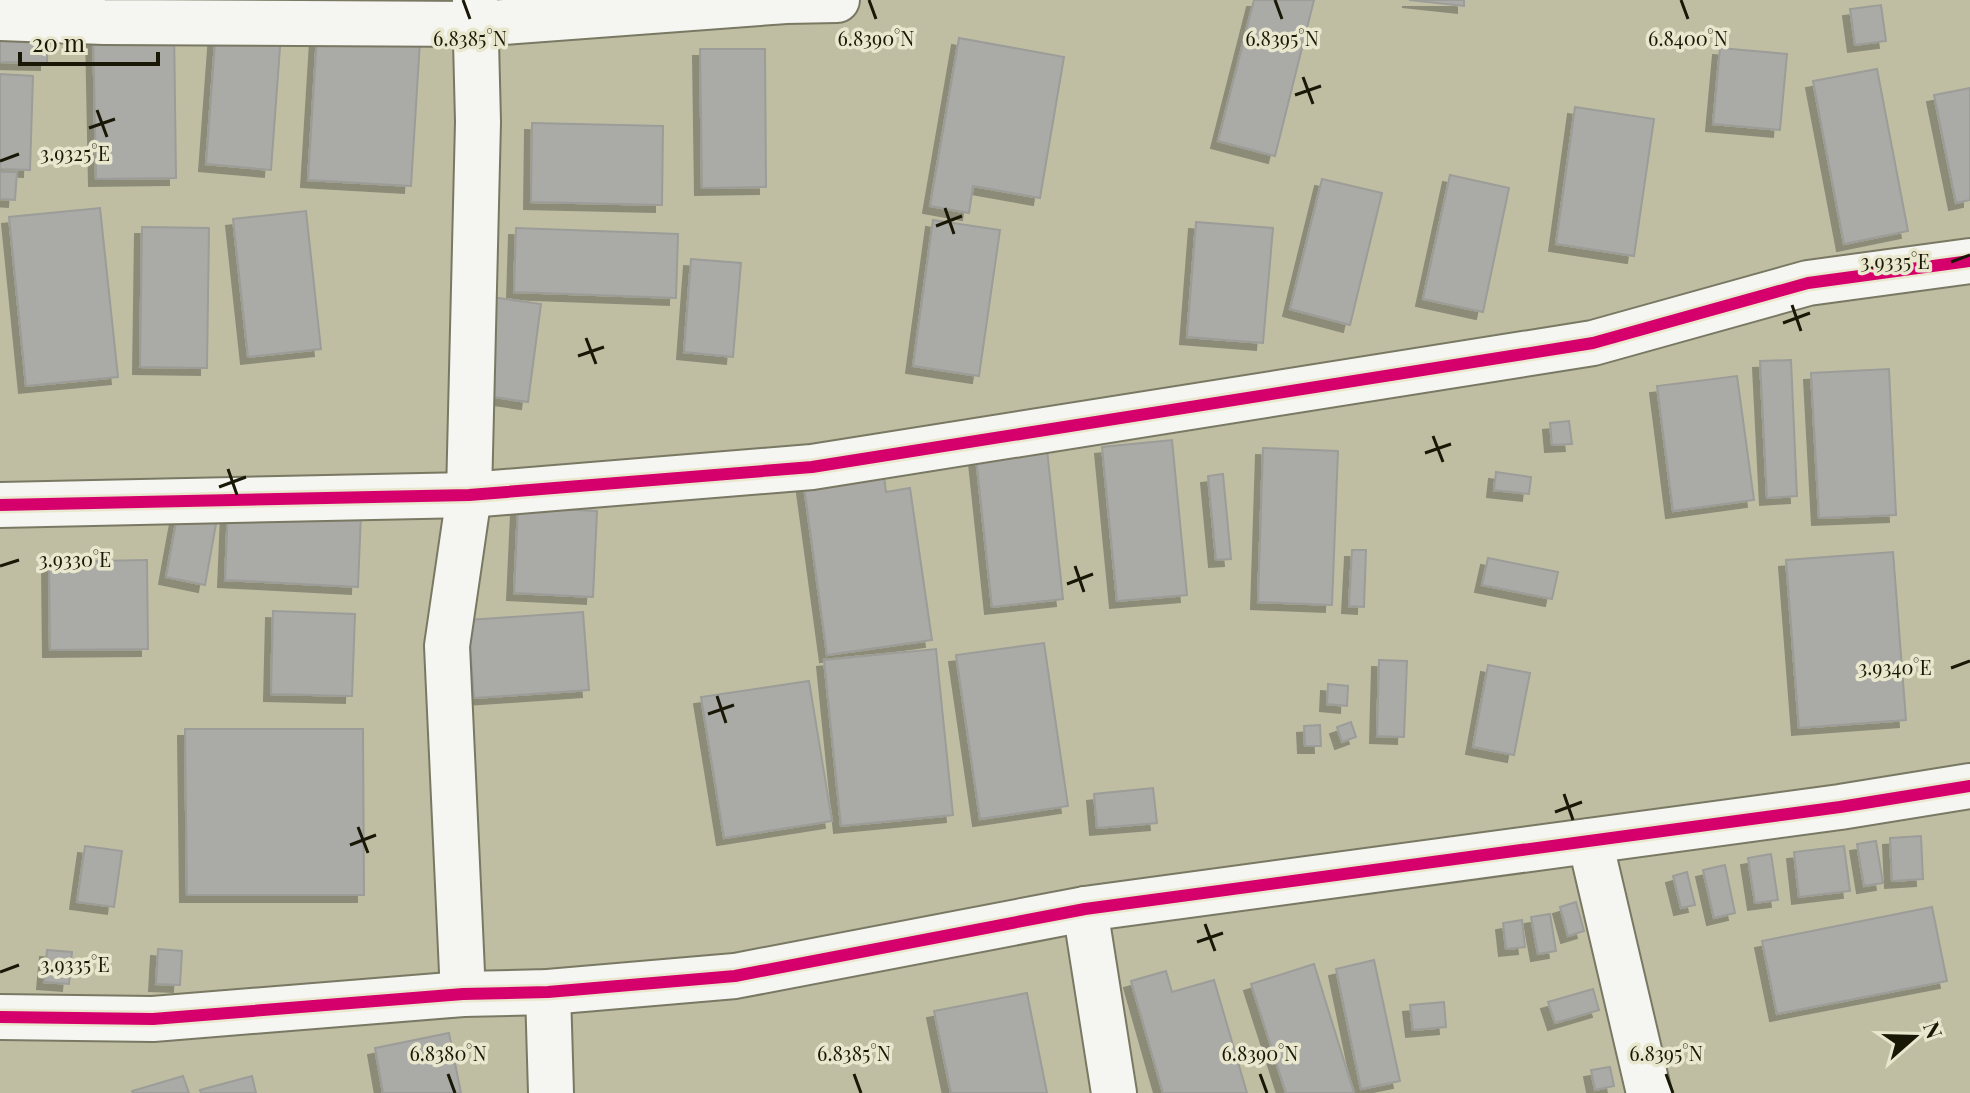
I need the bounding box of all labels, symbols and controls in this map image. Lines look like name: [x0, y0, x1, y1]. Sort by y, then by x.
scale bar: [20, 16, 158, 66]
text: 6.8385°N: [433, 24, 507, 51]
text: 6.8390°N: [838, 24, 914, 51]
text: 6.8395°N: [1245, 24, 1319, 51]
text: 6.8400°N: [1648, 24, 1728, 51]
text: 20 m: [32, 26, 85, 58]
text: 3.9325°E: [40, 139, 110, 166]
text: 3.9335°E: [1860, 247, 1930, 274]
text: 3.9330°E: [39, 545, 111, 572]
text: 3.9340°E: [1858, 653, 1932, 680]
text: 3.9335°E: [40, 950, 110, 977]
north arrow: [1874, 997, 1954, 1077]
text: N: [1917, 1017, 1951, 1043]
text: 6.8380°N: [409, 1039, 487, 1066]
text: 6.8385°N: [817, 1039, 891, 1066]
text: 6.8390°N: [1222, 1039, 1298, 1066]
text: 6.8395°N: [1629, 1039, 1703, 1066]

